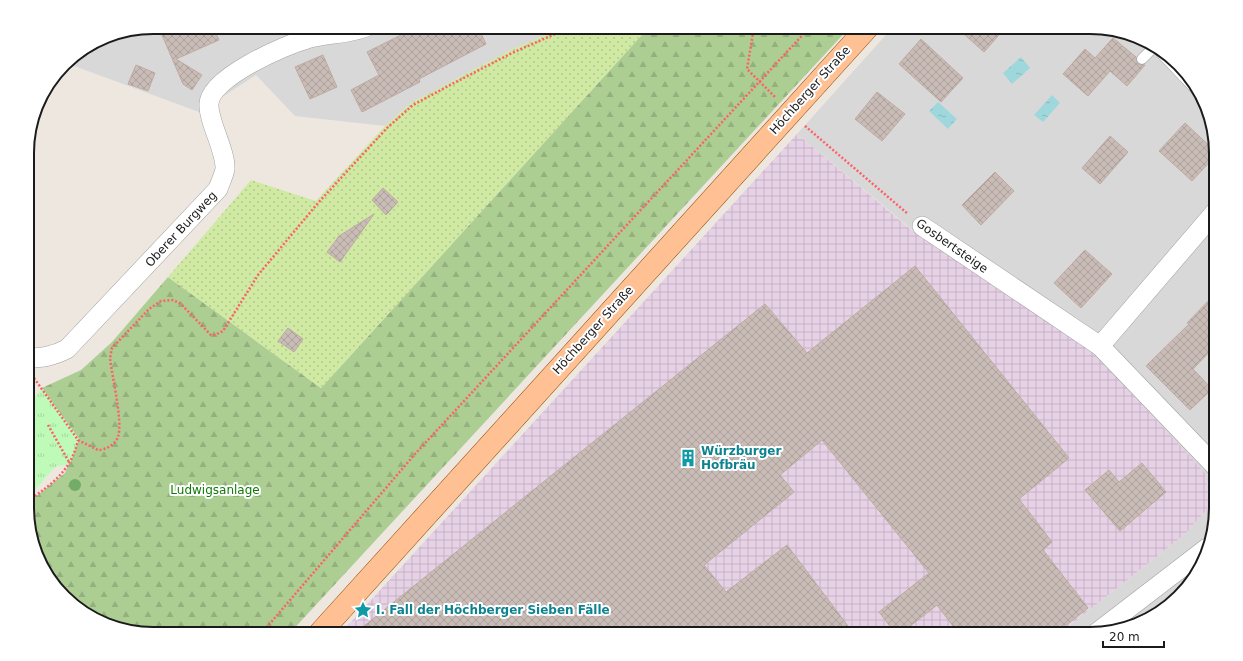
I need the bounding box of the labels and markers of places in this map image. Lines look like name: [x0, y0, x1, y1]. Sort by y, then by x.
place label: Würzburger Hofbräu: [701, 444, 781, 472]
building icon: Würzburger Hofbräu: [678, 448, 698, 468]
place icon: I. Fall der Höchberger Sieben Fälle: [353, 600, 373, 620]
place label: I. Fall der Höchberger Sieben Fälle: [376, 603, 610, 617]

